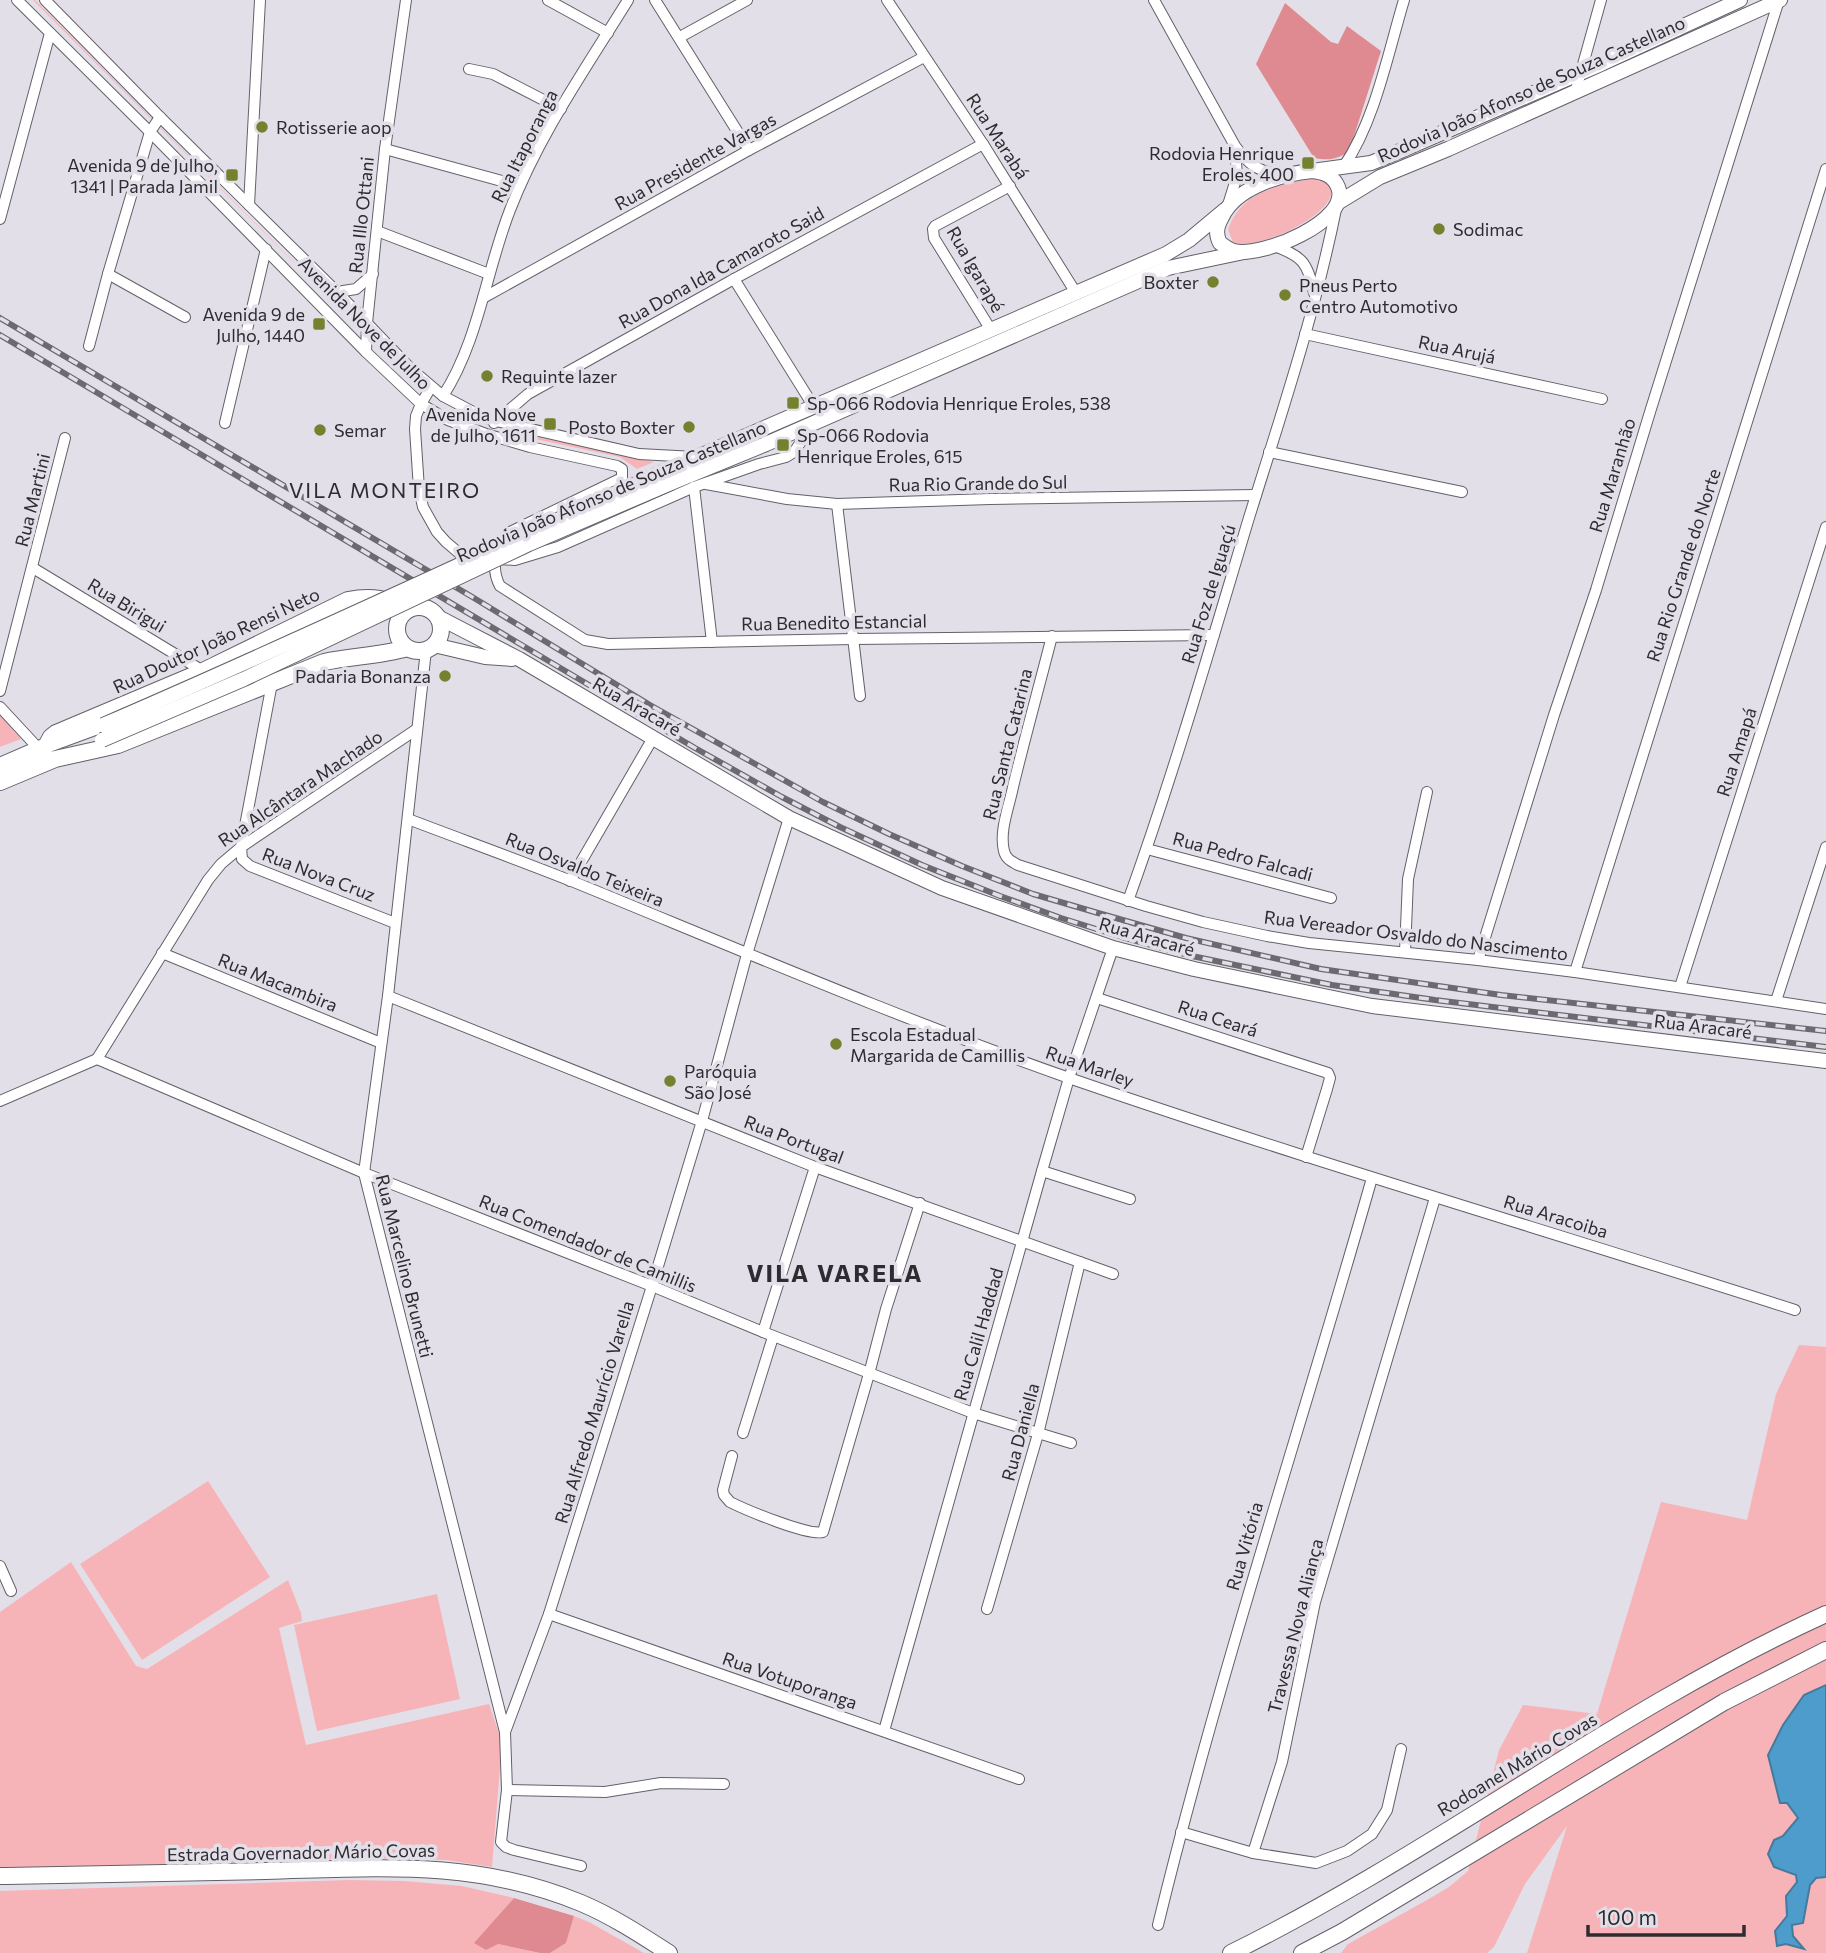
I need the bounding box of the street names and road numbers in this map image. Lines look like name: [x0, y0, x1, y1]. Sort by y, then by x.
street label: Rodovia João Afonso de Souza Castellano: [1374, 11, 1688, 167]
street label: Rua Itaporanga: [486, 86, 562, 206]
street label: Rua Marabá: [962, 89, 1034, 183]
street label: Rua Presidente Vargas: [611, 108, 779, 214]
street label: Rua Illo Ottani: [344, 156, 378, 274]
street label: Rua Dona Ida Camaroto Said: [615, 201, 827, 333]
street label: Rua Igarapé: [943, 222, 1009, 316]
street label: Avenida Nove de Julho: [294, 252, 436, 394]
street label: Rua Arujá: [1416, 330, 1498, 368]
street label: Rua Maranhão: [1584, 415, 1640, 535]
street label: Rodovia João Afonso de Souza Castellano: [453, 416, 769, 566]
street label: Rua Martini: [10, 451, 54, 549]
street label: Rua Rio Grande do Norte: [1641, 466, 1725, 664]
street label: Rua Rio Grande do Sul: [888, 470, 1068, 496]
street label: Rua Foz de Iguaçú: [1176, 522, 1240, 666]
street label: Rua Birigui: [84, 573, 170, 637]
street label: Rua Doutor João Rensi Neto: [109, 582, 323, 698]
street label: Rua Benedito Estancial: [741, 609, 927, 635]
street label: Rua Santa Catarina: [978, 666, 1036, 822]
street label: Rua Aracaré: [589, 672, 685, 740]
street label: Rua Amapá: [1711, 705, 1761, 799]
street label: Rua Alcântara Machado: [214, 725, 386, 851]
street label: Rua Osvaldo Teixeira: [502, 827, 668, 911]
street label: Rua Pedro Falcadi: [1171, 827, 1315, 885]
street label: Rua Nova Cruz: [259, 842, 379, 906]
street label: Rua Vereador Osvaldo do Nascimento: [1263, 905, 1569, 965]
street label: Rua Aracaré: [1097, 912, 1197, 960]
street label: Rua Macambira: [215, 948, 341, 1016]
street label: Rua Ceará: [1175, 995, 1261, 1041]
street label: Rua Aracaré: [1653, 1009, 1753, 1043]
street label: Rua Marley: [1043, 1041, 1137, 1091]
street label: Rua Portugal: [741, 1110, 847, 1168]
street label: Rua Marcelino Brunetti: [372, 1172, 438, 1360]
street label: Rua Comendador de Camillis: [476, 1189, 700, 1297]
street label: Rua Aracoiba: [1501, 1190, 1611, 1242]
street label: Rua Calil Haddad: [948, 1265, 1008, 1403]
street label: Rua Alfredo Maurício Varella: [550, 1298, 638, 1526]
street label: Rua Daniella: [996, 1381, 1044, 1483]
street label: Rua Vitória: [1221, 1499, 1267, 1593]
street label: Travessa Nova Aliança: [1263, 1536, 1327, 1716]
street label: Rua Votuporanga: [720, 1647, 860, 1713]
street label: Rodoanel Mário Covas: [1433, 1708, 1601, 1820]
street label: Estrada Governador Mário Covas: [167, 1839, 435, 1865]

